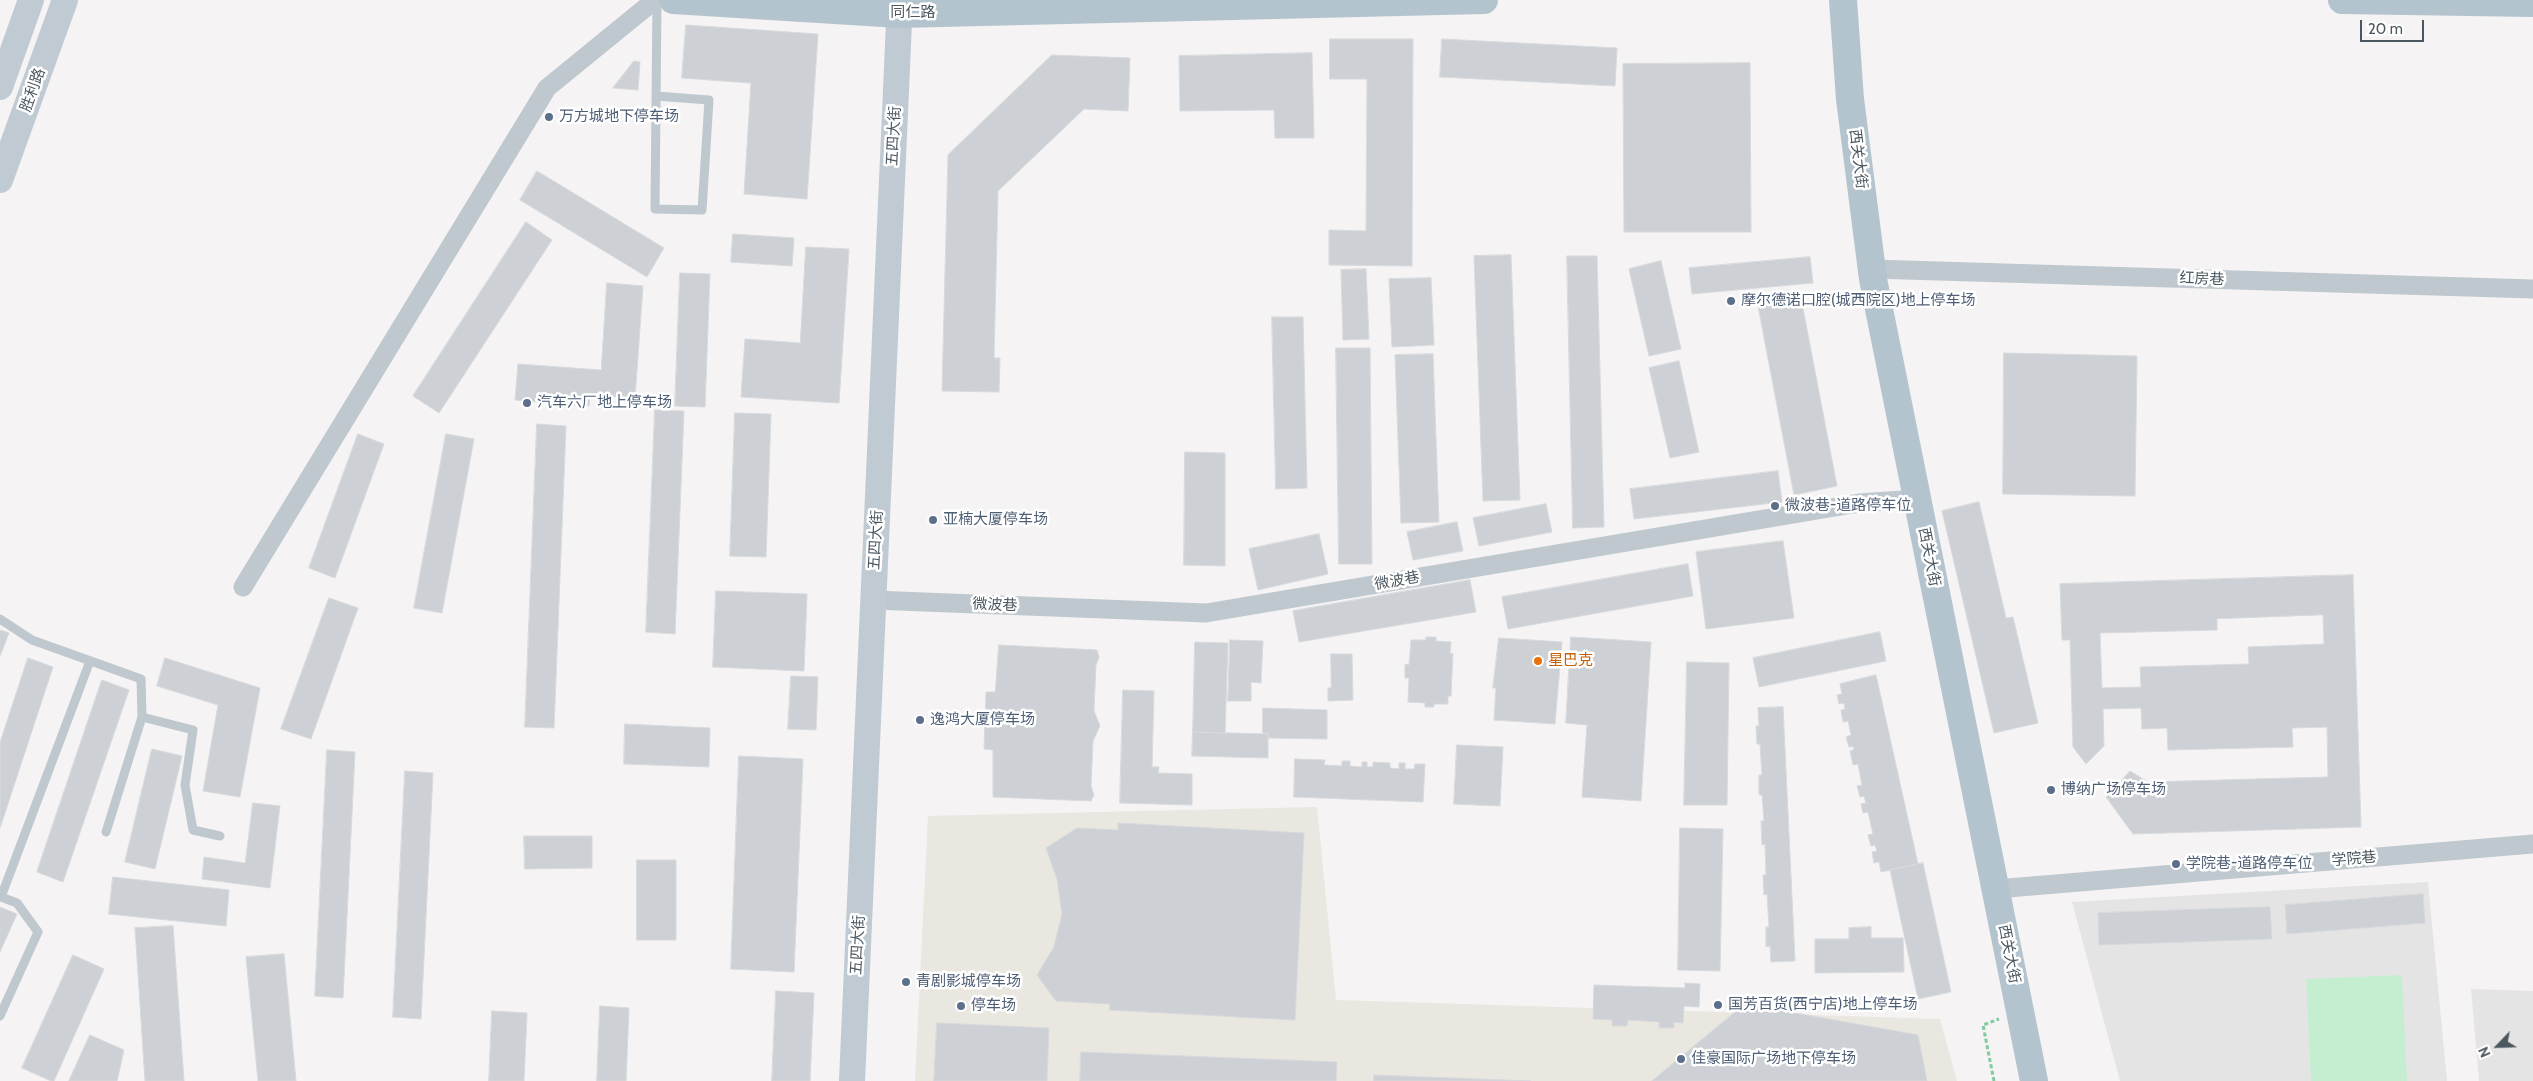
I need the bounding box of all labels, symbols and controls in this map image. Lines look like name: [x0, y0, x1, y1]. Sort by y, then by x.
street label: 同仁路: [891, 4, 935, 22]
scale bar: [2363, 10, 2427, 42]
text: 20 m: [2368, 20, 2403, 38]
street label: 胜利路: [17, 66, 49, 114]
street label: 五四大街: [883, 106, 905, 166]
place label: 万方城地下停车场: [559, 108, 679, 126]
marker: 万方城地下停车场: [543, 111, 555, 123]
street label: 西关大街: [1845, 128, 1871, 190]
street label: 红房巷: [2179, 269, 2225, 289]
place label: 摩尔德诺口腔(城西院区)地上停车场: [1741, 292, 1975, 310]
marker: 摩尔德诺口腔(城西院区)地上停车场: [1725, 295, 1737, 307]
place label: 汽车六厂地上停车场: [537, 394, 672, 412]
marker: 汽车六厂地上停车场: [521, 397, 533, 409]
place label: 微波巷-道路停车位: [1785, 497, 1911, 515]
marker: 微波巷-道路停车位: [1769, 500, 1781, 512]
street label: 五四大街: [865, 510, 887, 570]
place label: 亚楠大厦停车场: [943, 511, 1048, 529]
marker: 亚楠大厦停车场: [927, 514, 939, 526]
street label: 西关大街: [1914, 526, 1944, 588]
street label: 微波巷: [1373, 568, 1421, 594]
street label: 微波巷: [972, 595, 1018, 615]
place label: 星巴克: [1548, 652, 1593, 670]
marker: 星巴克: [1532, 655, 1544, 667]
place label: 逸鸿大厦停车场: [930, 711, 1035, 729]
marker: 逸鸿大厦停车场: [914, 714, 926, 726]
place label: 博纳广场停车场: [2061, 781, 2166, 799]
marker: 博纳广场停车场: [2045, 784, 2057, 796]
street label: 学院巷: [2331, 848, 2377, 870]
place label: 学院巷-道路停车位: [2186, 855, 2312, 873]
marker: 学院巷-道路停车位: [2170, 858, 2182, 870]
street label: 五四大街: [847, 915, 869, 975]
street label: 西关大街: [1994, 923, 2024, 985]
place label: 青剧影城停车场: [916, 973, 1021, 991]
marker: 青剧影城停车场: [900, 976, 912, 988]
place label: 国芳百货(西宁店)地上停车场: [1728, 996, 1917, 1014]
place label: 停车场: [971, 997, 1016, 1015]
marker: 国芳百货(西宁店)地上停车场: [1712, 999, 1724, 1011]
marker: 停车场: [955, 1000, 967, 1012]
north arrow: [2473, 1021, 2523, 1071]
text: N: [2474, 1044, 2495, 1060]
place label: 佳豪国际广场地下停车场: [1691, 1050, 1856, 1068]
marker: 佳豪国际广场地下停车场: [1675, 1053, 1687, 1065]

